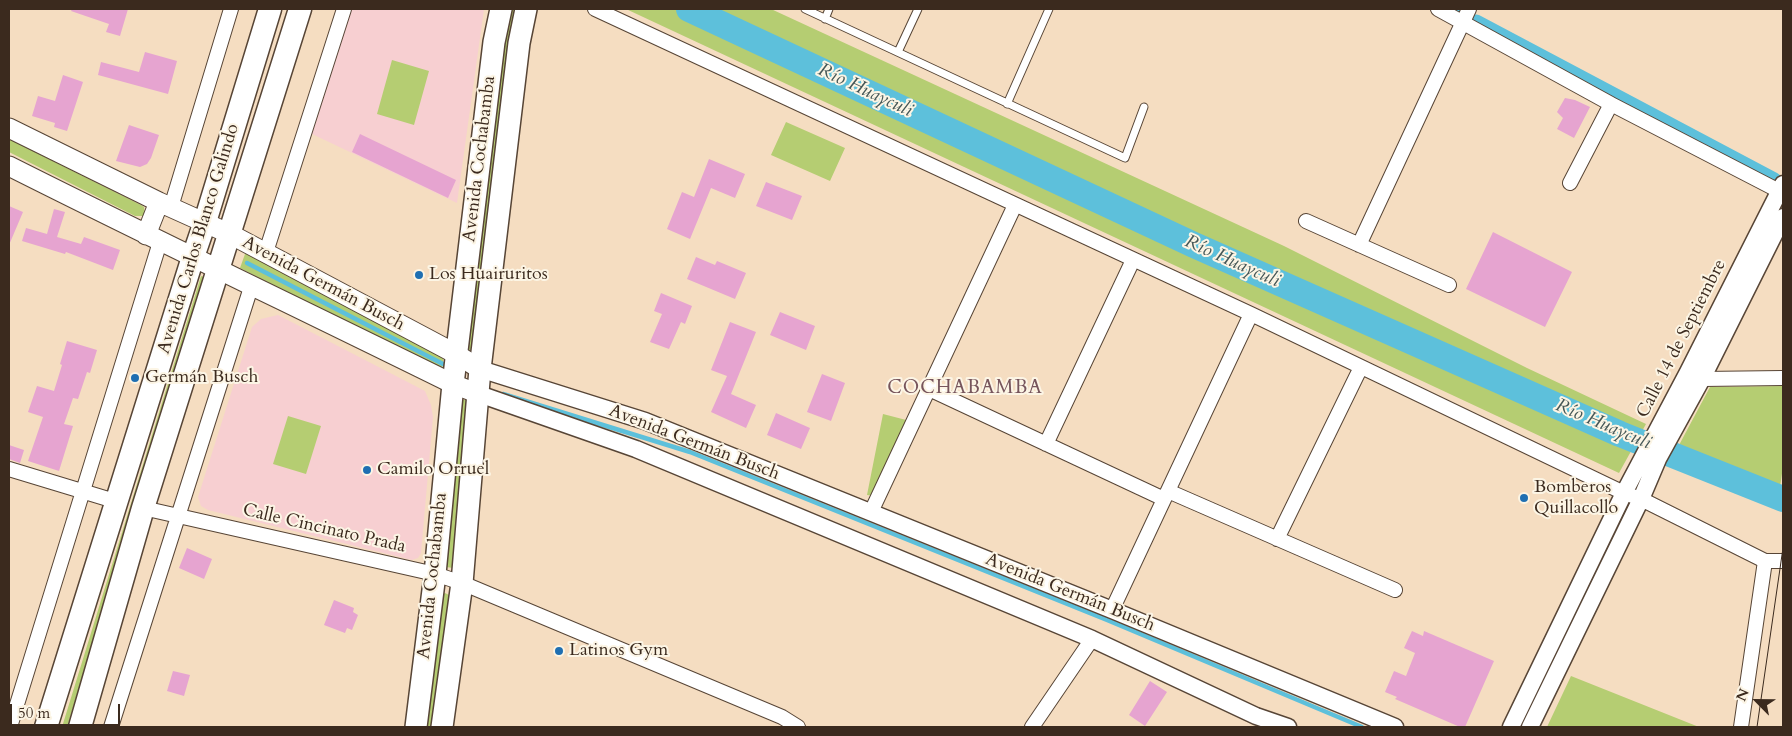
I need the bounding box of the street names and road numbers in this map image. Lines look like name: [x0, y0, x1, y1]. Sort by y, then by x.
street label: Avenida Cochabamba: [459, 75, 501, 243]
street label: Avenida Carlos Blanco Galindo: [154, 121, 244, 357]
street label: Avenida Germán Busch: [238, 232, 408, 336]
street label: Calle 14 de Septiembre: [1633, 256, 1731, 422]
street label: Avenida Germán Busch: [606, 401, 782, 485]
street label: Avenida Cochabamba: [414, 492, 452, 660]
street label: Calle Cincinato Prada: [240, 500, 408, 558]
street label: Avenida Germán Busch: [982, 549, 1158, 637]

